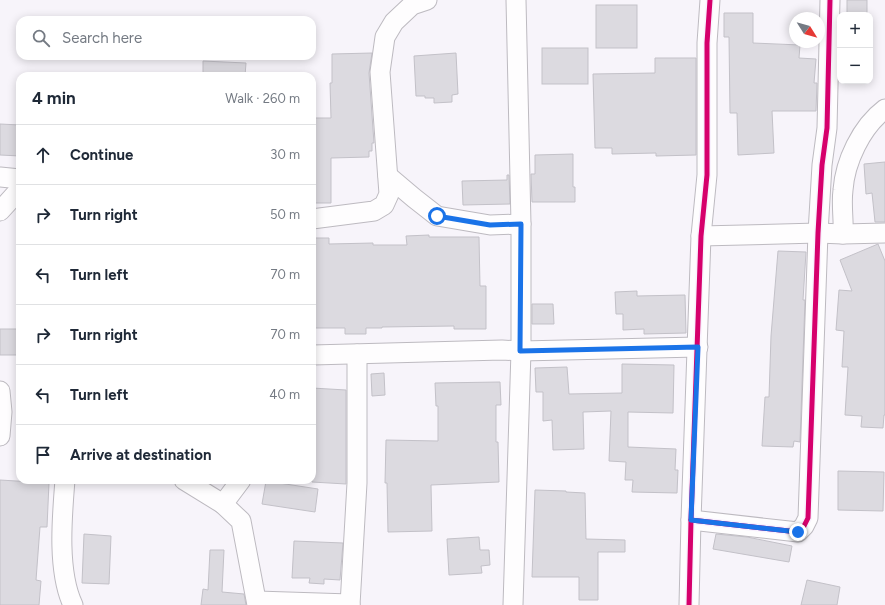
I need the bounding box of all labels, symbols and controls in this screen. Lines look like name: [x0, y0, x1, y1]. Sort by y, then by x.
north arrow: [789, 12, 825, 48]
map controls: [837, 12, 873, 84]
button: +: [837, 12, 873, 48]
search box: [16, 16, 316, 60]
icon: search: [30, 27, 52, 49]
text: Search here: [62, 29, 142, 47]
button: −: [837, 48, 873, 84]
text: 4 min: [32, 88, 76, 108]
text: Walk · 260 m: [225, 91, 300, 106]
icon: ahead: [32, 144, 54, 166]
text: Continue: [70, 146, 133, 164]
text: 30 m: [270, 147, 300, 162]
icon: right: [32, 204, 54, 226]
text: Turn right: [70, 206, 138, 224]
text: 50 m: [270, 207, 300, 222]
route start: [428, 207, 446, 225]
icon: left: [32, 264, 54, 286]
text: Turn left: [70, 266, 128, 284]
text: 70 m: [270, 267, 300, 282]
icon: right: [32, 324, 54, 346]
text: Turn right: [70, 326, 138, 344]
text: 70 m: [270, 327, 300, 342]
icon: left: [32, 384, 54, 406]
text: Turn left: [70, 386, 128, 404]
text: 40 m: [269, 387, 300, 402]
icon: arrive: [32, 444, 54, 466]
text: Arrive at destination: [70, 446, 211, 464]
route end: [789, 523, 807, 541]

